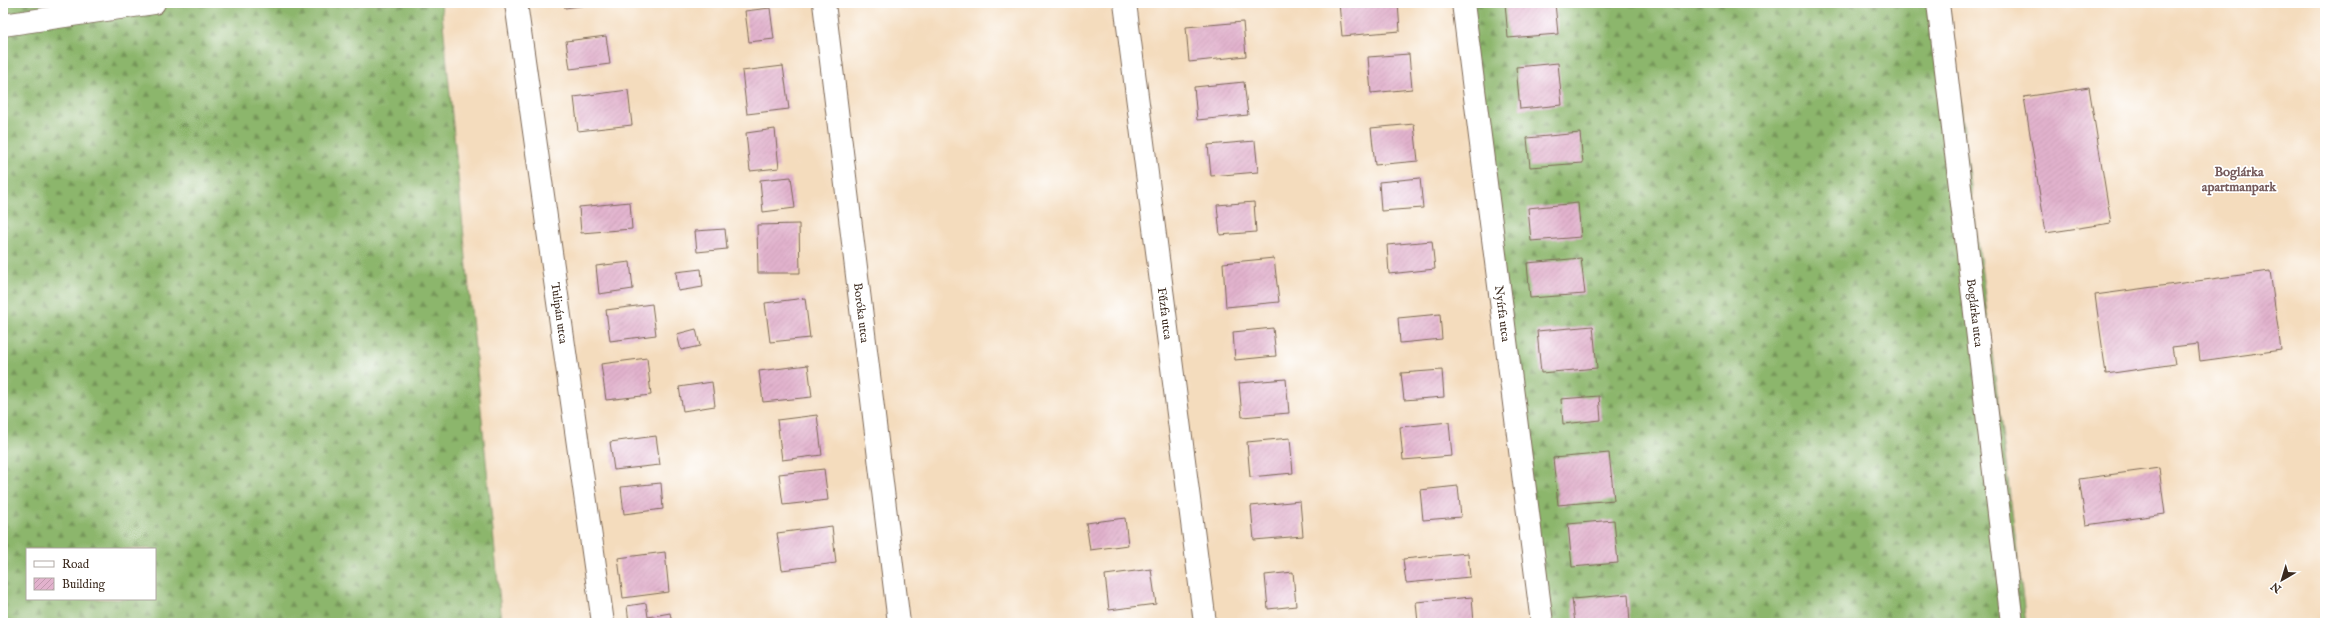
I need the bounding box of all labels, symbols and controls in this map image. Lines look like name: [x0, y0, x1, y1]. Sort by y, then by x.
district label: Boglárka apartmanpark: [2202, 164, 2277, 196]
street label: Boglárka utca: [1963, 278, 1987, 349]
street label: Tulipán utca: [548, 281, 571, 345]
street label: Boróka utca: [850, 282, 873, 344]
street label: Nyírfa utca: [1492, 284, 1514, 343]
street label: Fűzfa utca: [1154, 287, 1176, 341]
legend: [26, 548, 156, 600]
text: Road: [62, 557, 90, 572]
north arrow: [2262, 560, 2302, 600]
text: Building: [62, 577, 106, 592]
text: N: [2268, 578, 2285, 596]

